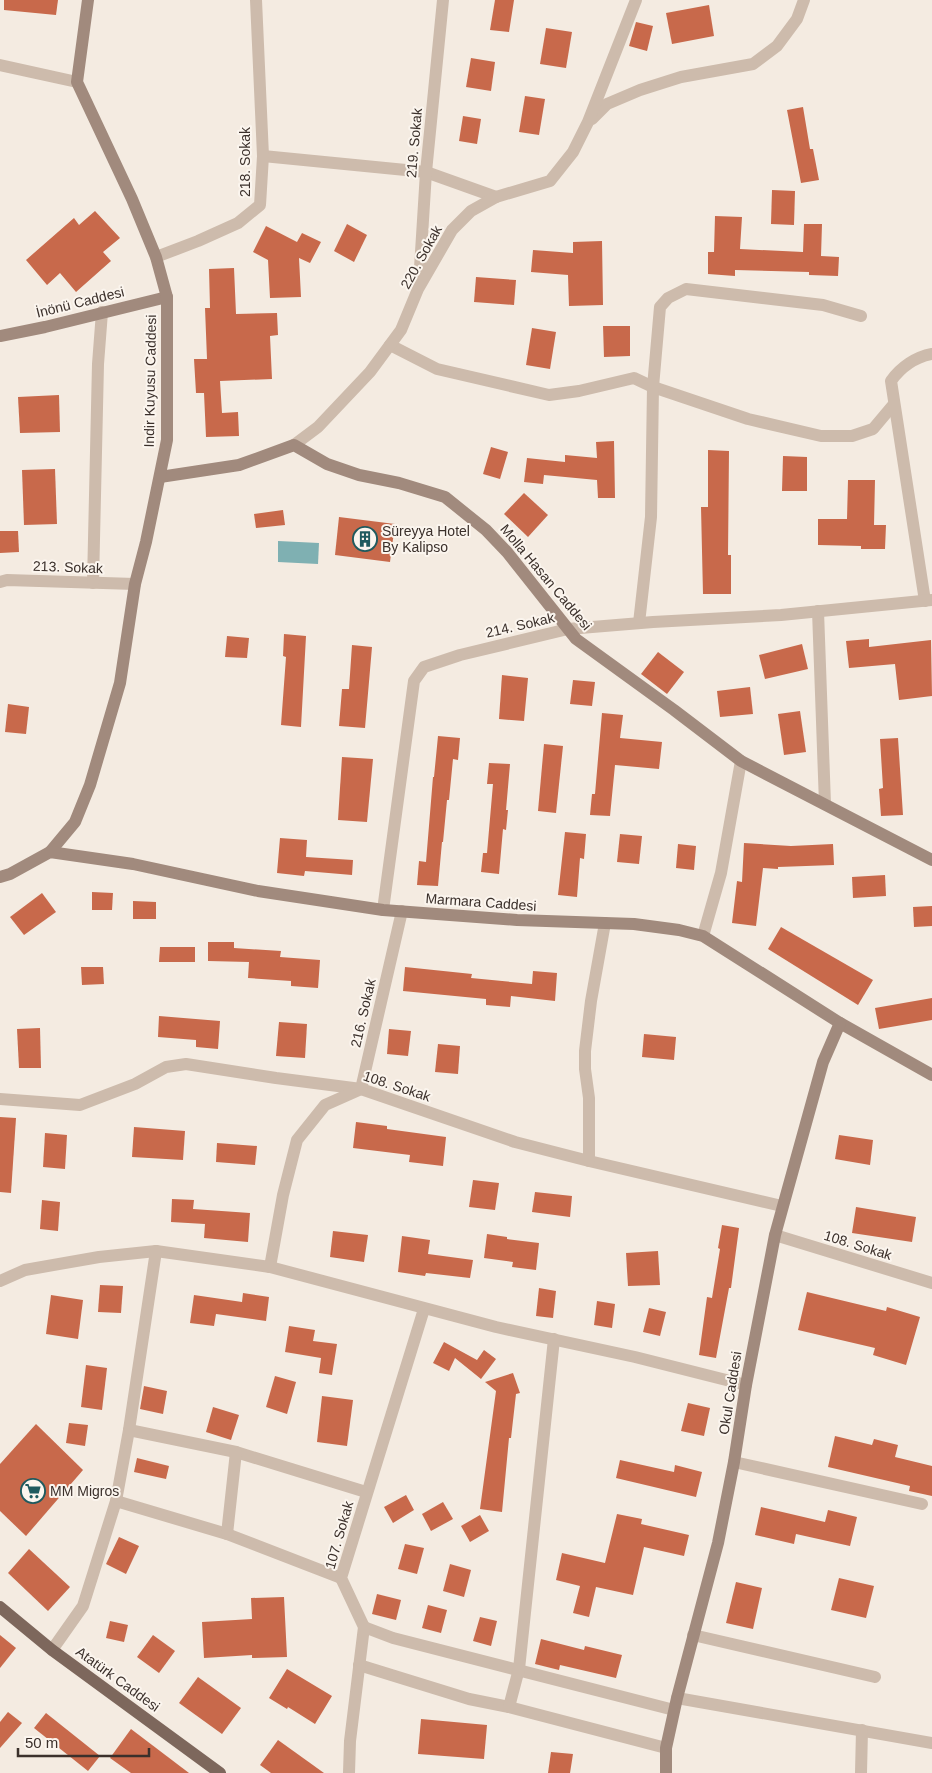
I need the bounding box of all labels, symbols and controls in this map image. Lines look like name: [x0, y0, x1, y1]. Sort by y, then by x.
street label: 219. Sokak: [403, 106, 425, 179]
street label: 218. Sokak: [237, 126, 253, 197]
street label: 220. Sokak: [397, 222, 445, 292]
street label: İnönü Caddesi: [34, 282, 126, 321]
street label: Indir Kuyusu Caddesi: [141, 314, 159, 448]
street label: Molla Hasan Caddesi: [497, 521, 595, 633]
place label: Süreyya Hotel By Kalipso: [382, 523, 470, 555]
building icon: Süreyya Hotel By Kalipso: [352, 526, 378, 552]
street label: 213. Sokak: [33, 558, 104, 576]
street label: 214. Sokak: [484, 609, 557, 641]
street label: Marmara Caddesi: [425, 890, 537, 914]
street label: 216. Sokak: [347, 976, 379, 1049]
street label: 108. Sokak: [361, 1068, 434, 1105]
street label: 108. Sokak: [822, 1227, 895, 1263]
street label: Okul Caddesi: [716, 1350, 744, 1436]
supermarket icon: MM Migros: [20, 1478, 46, 1504]
place label: MM Migros: [50, 1483, 119, 1499]
street label: 107. Sokak: [322, 1498, 357, 1571]
street label: Atatürk Caddesi: [73, 1643, 163, 1715]
scale bar: [18, 1726, 149, 1758]
text: 50 m: [25, 1734, 58, 1751]

